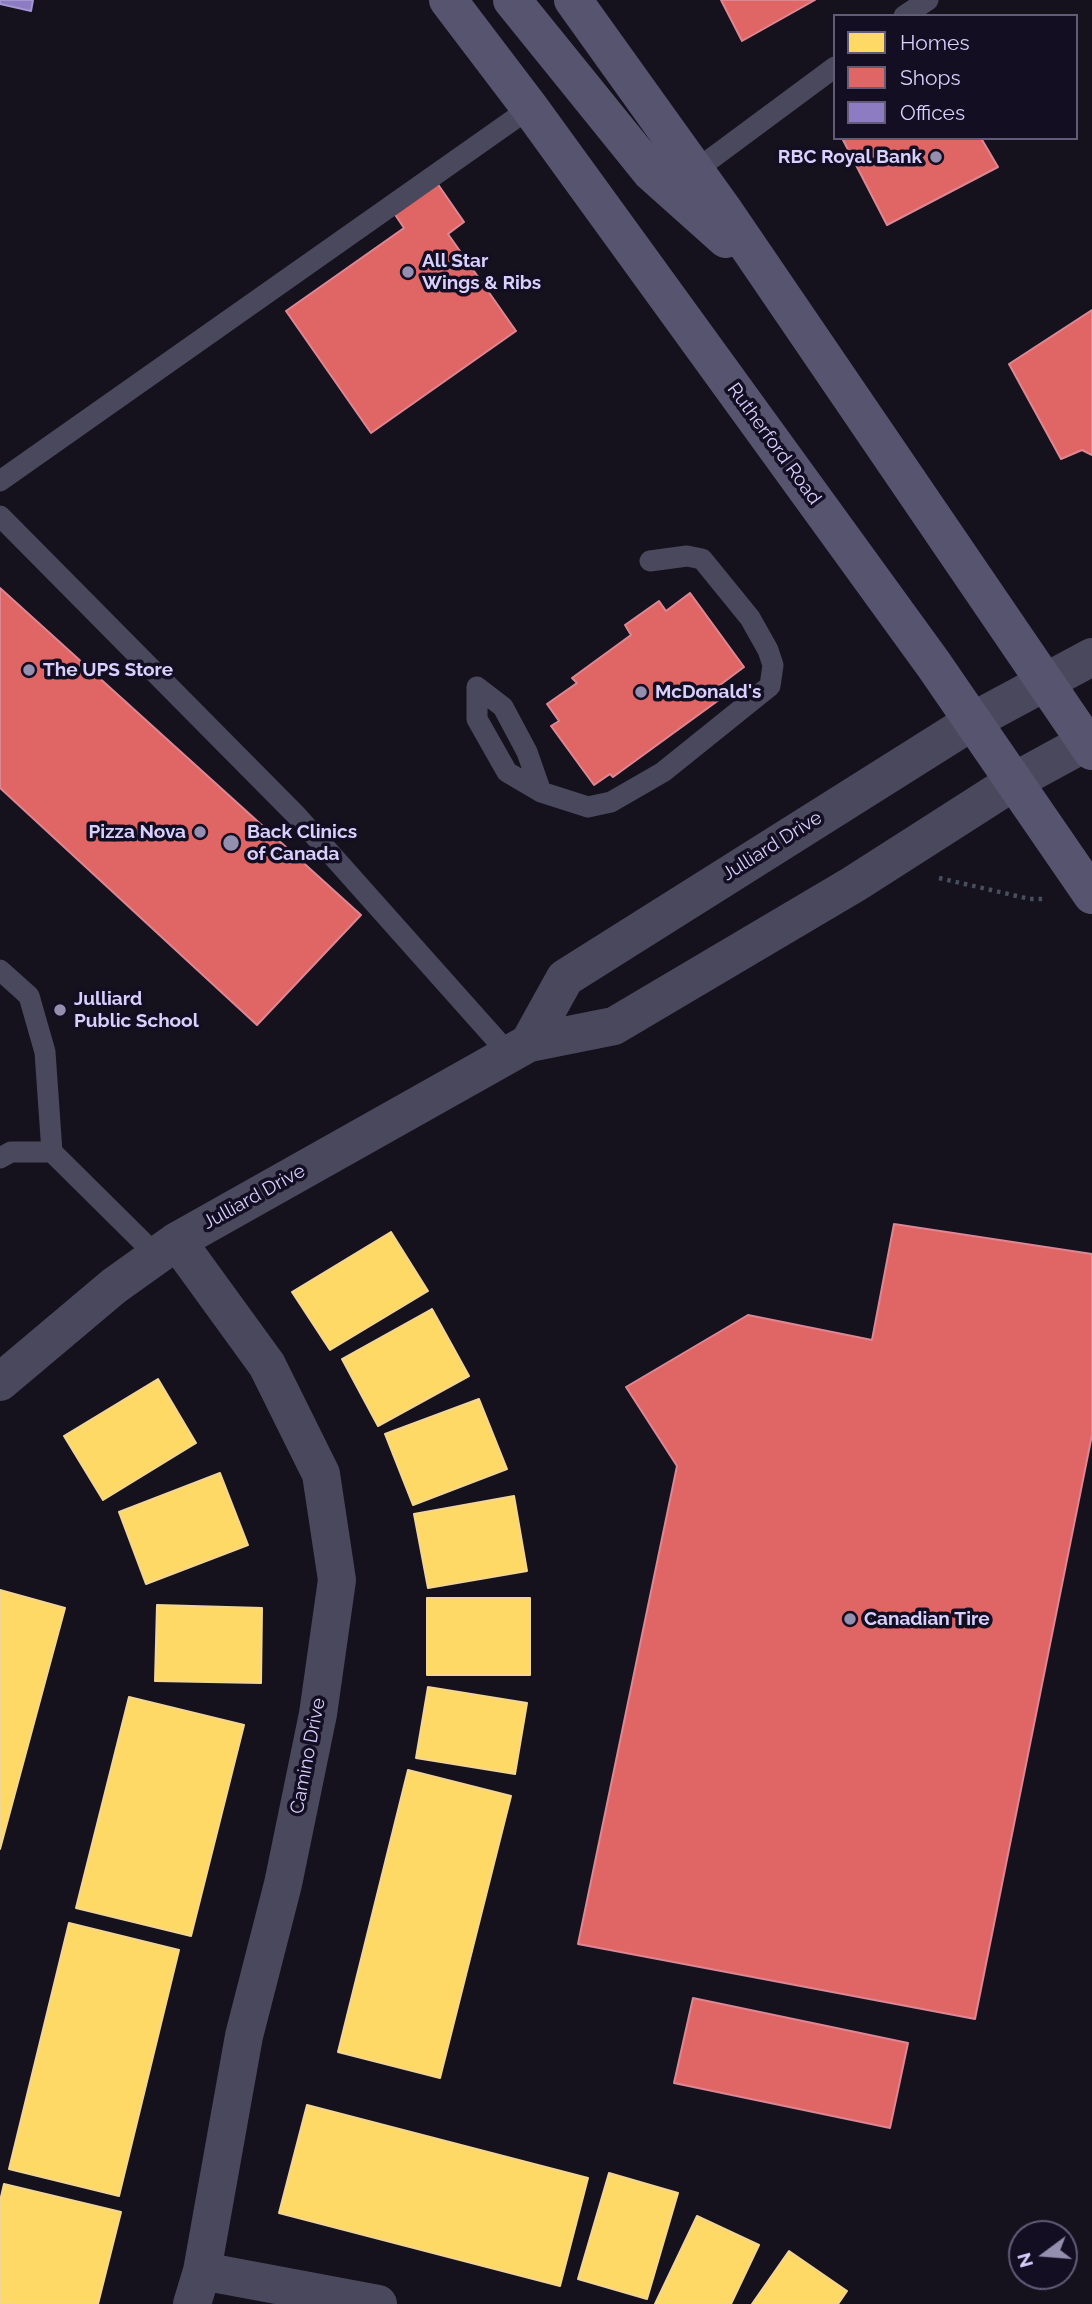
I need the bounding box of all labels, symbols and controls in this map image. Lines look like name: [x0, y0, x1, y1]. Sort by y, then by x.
legend: [833, 14, 1078, 140]
text: Homes: [900, 30, 970, 55]
text: Shops: [900, 65, 961, 90]
text: Offices: [900, 100, 965, 125]
place label: RBC Royal Bank: [778, 146, 922, 168]
marker: RBC Royal Bank: [928, 149, 944, 165]
place label: All Star Wings & Ribs: [422, 250, 541, 294]
marker: All Star Wings & Ribs: [400, 264, 416, 280]
street label: Rutherford Road: [722, 379, 826, 509]
place label: The UPS Store: [43, 659, 173, 681]
marker: The UPS Store: [21, 662, 37, 678]
place label: McDonald's: [655, 681, 761, 703]
marker: McDonald's: [633, 684, 649, 700]
street label: Julliard Drive: [718, 806, 826, 886]
place label: Pizza Nova: [89, 821, 186, 843]
place label: Back Clinics of Canada: [247, 821, 357, 865]
marker: Pizza Nova: [192, 824, 208, 840]
marker: Back Clinics of Canada: [221, 833, 241, 853]
place label: Julliard Public School: [74, 988, 199, 1032]
marker: Julliard Public School: [52, 1002, 68, 1018]
street label: Julliard Drive: [199, 1160, 309, 1234]
place label: Canadian Tire: [864, 1608, 990, 1630]
marker: Canadian Tire: [842, 1611, 858, 1627]
street label: Camino Drive: [286, 1696, 330, 1816]
north arrow: [1008, 2220, 1078, 2290]
text: N: [1012, 2250, 1037, 2270]

